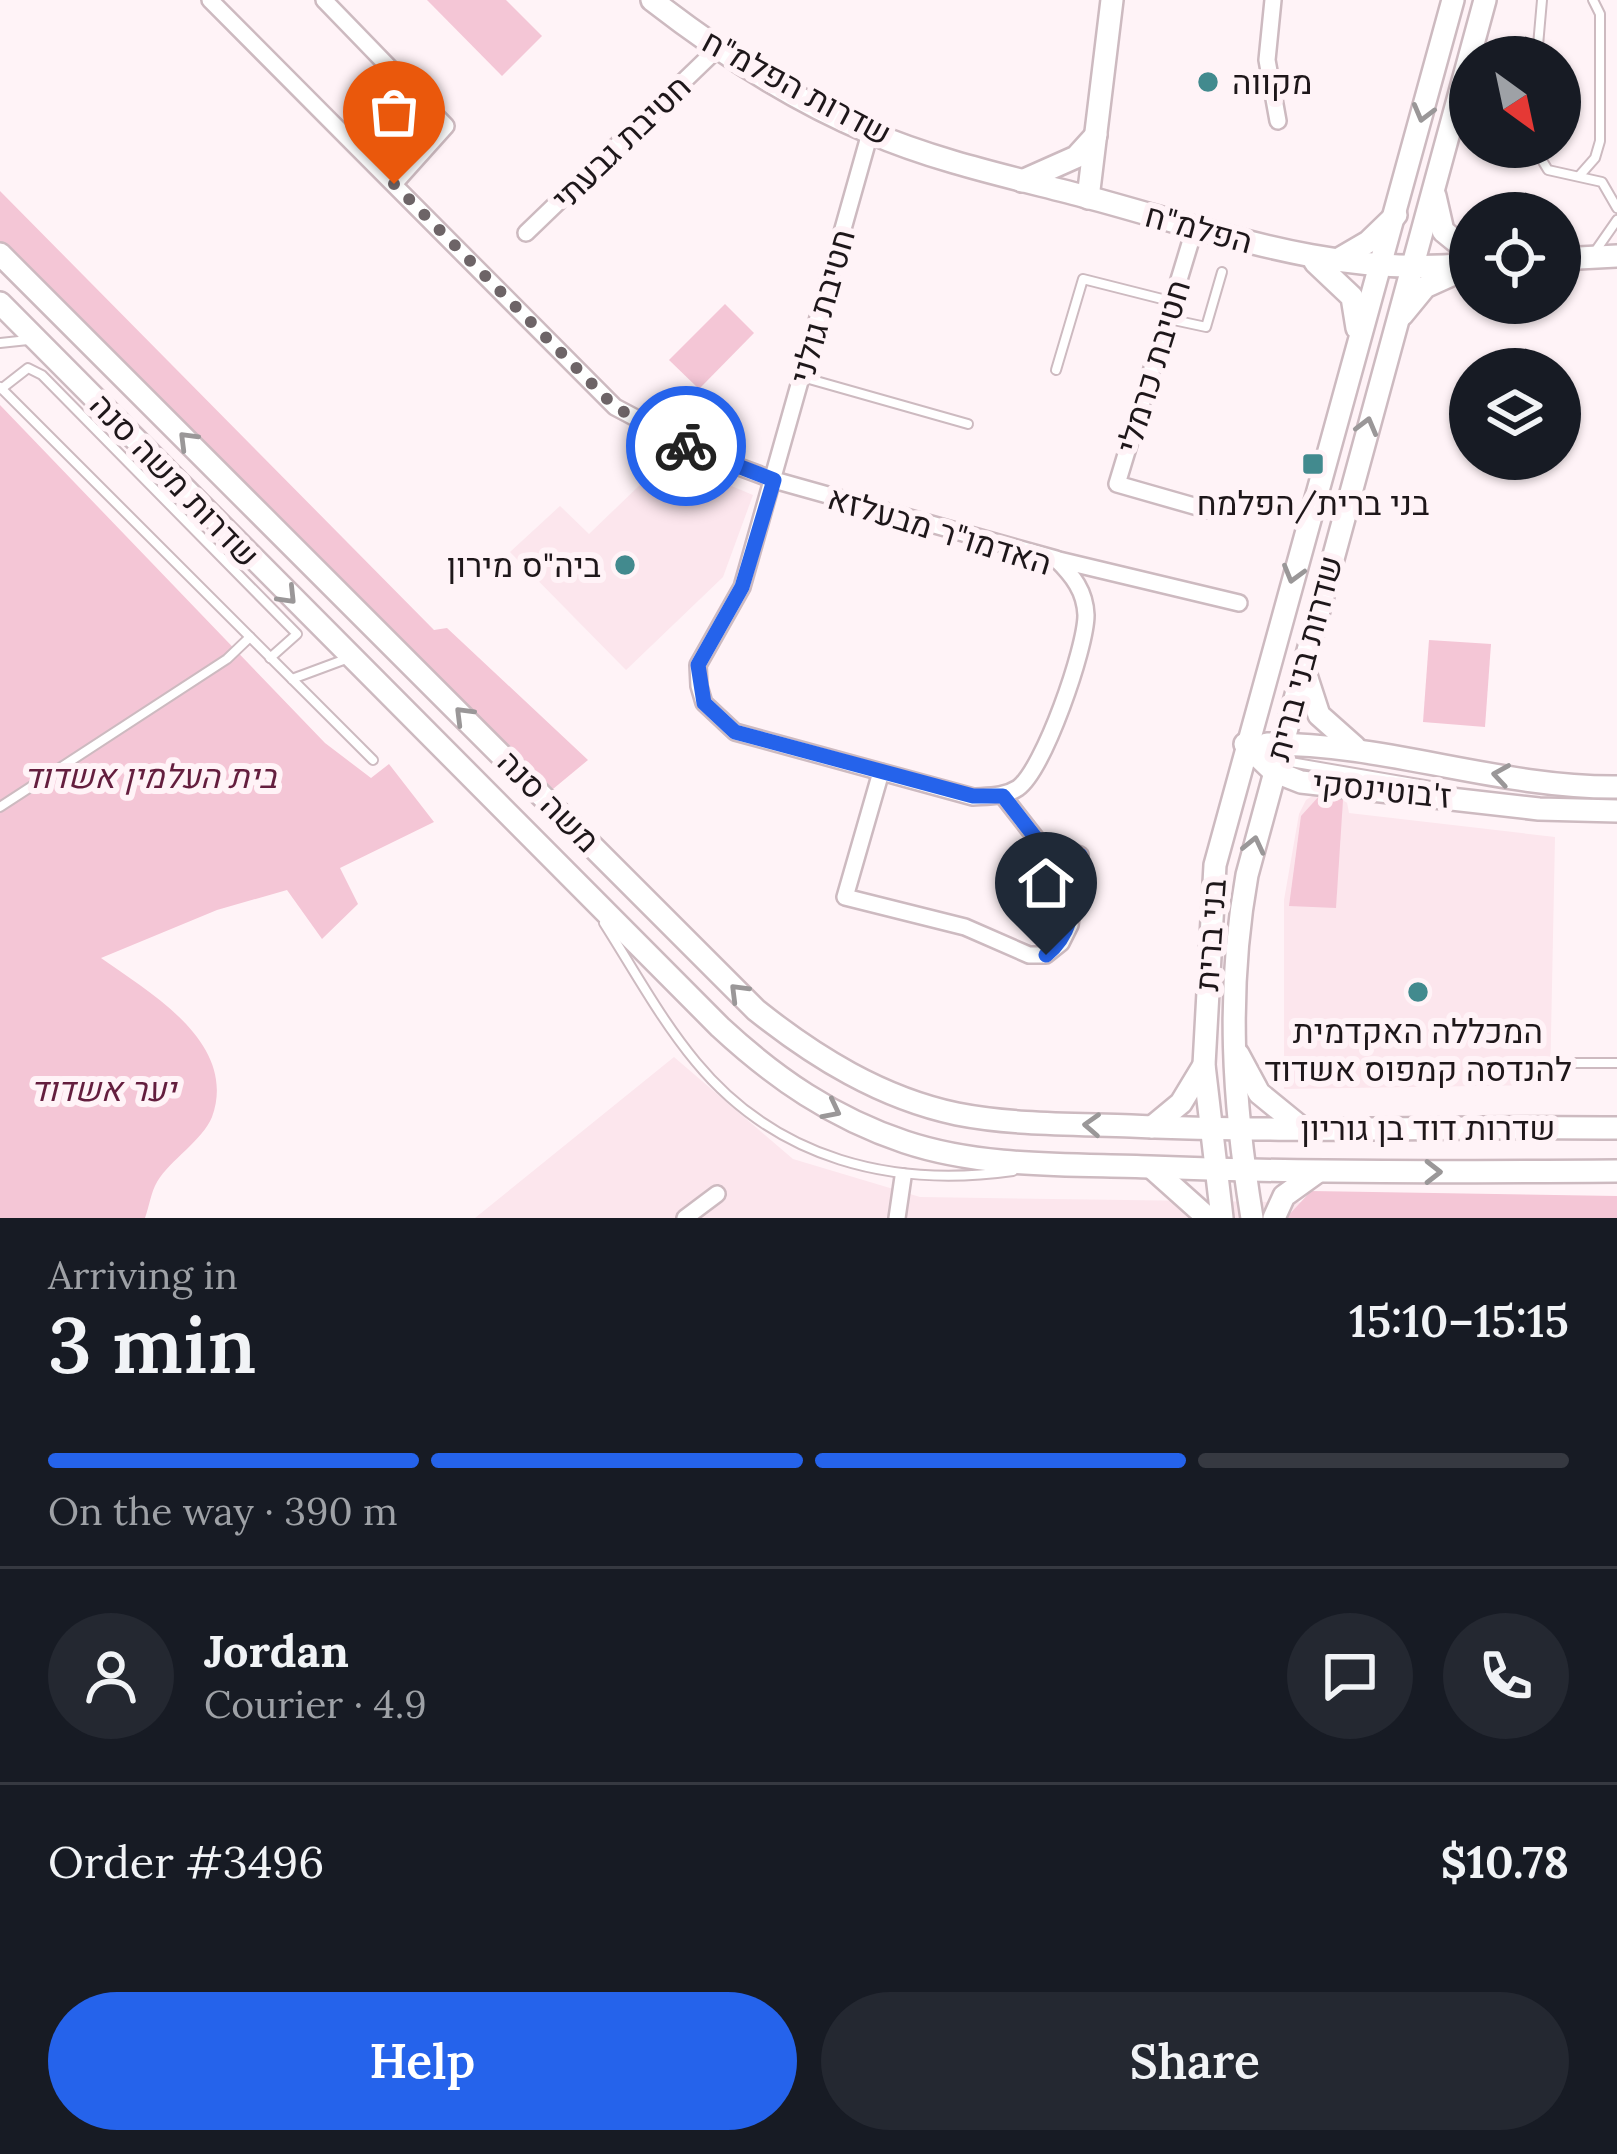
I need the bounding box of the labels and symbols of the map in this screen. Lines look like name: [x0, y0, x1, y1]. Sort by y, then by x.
street label: שדרות הפלמ"ח: [695, 20, 899, 154]
north arrow: [1449, 36, 1581, 168]
pin: [343, 61, 445, 184]
place label: מקווה: [1232, 61, 1312, 103]
street label: חטיבת גבעתי: [543, 65, 699, 219]
marker: מקווה: [1195, 69, 1221, 95]
one-way arrow: [1412, 102, 1437, 123]
street label: הפלמ"ח: [1141, 194, 1257, 262]
street label: חטיבת גולני: [780, 224, 864, 388]
street label: חטיבת כרמלי: [1107, 274, 1199, 458]
street label: שדרות משה סנה: [81, 384, 269, 576]
courier: [626, 386, 746, 506]
one-way arrow: [1353, 416, 1378, 436]
one-way arrow: [179, 432, 201, 454]
marker: בני ברית/הפלמח: [1300, 451, 1326, 477]
street label: האדמו"ר מבעלזא: [823, 476, 1057, 584]
place label: בני ברית/הפלמח: [1197, 482, 1429, 524]
place label: ביה"ס מירון: [447, 544, 601, 586]
street label: שדרות בני ברית: [1256, 551, 1352, 765]
marker: ביה"ס מירון: [612, 552, 638, 578]
one-way arrow: [1282, 563, 1307, 584]
one-way arrow: [274, 582, 296, 604]
one-way arrow: [456, 707, 478, 729]
street label: משה סנה: [489, 741, 609, 861]
park label: בית העלמין אשדוד: [24, 755, 278, 797]
street label: ז'בוטינסקי: [1310, 761, 1454, 817]
one-way arrow: [1491, 763, 1511, 788]
pin: [995, 832, 1097, 955]
one-way arrow: [1240, 835, 1265, 855]
street label: בני ברית: [1185, 878, 1235, 992]
marker: המכללה האקדמית להנדסה קמפוס אשדוד: [1405, 979, 1431, 1005]
one-way arrow: [730, 984, 752, 1006]
place label: המכללה האקדמית להנדסה קמפוס אשדוד: [1264, 1010, 1572, 1090]
park label: יער אשדוד: [30, 1068, 179, 1110]
one-way arrow: [820, 1095, 841, 1119]
street label: שדרות דוד בן גוריון: [1301, 1107, 1555, 1149]
one-way arrow: [1082, 1112, 1101, 1138]
one-way arrow: [1425, 1159, 1443, 1185]

